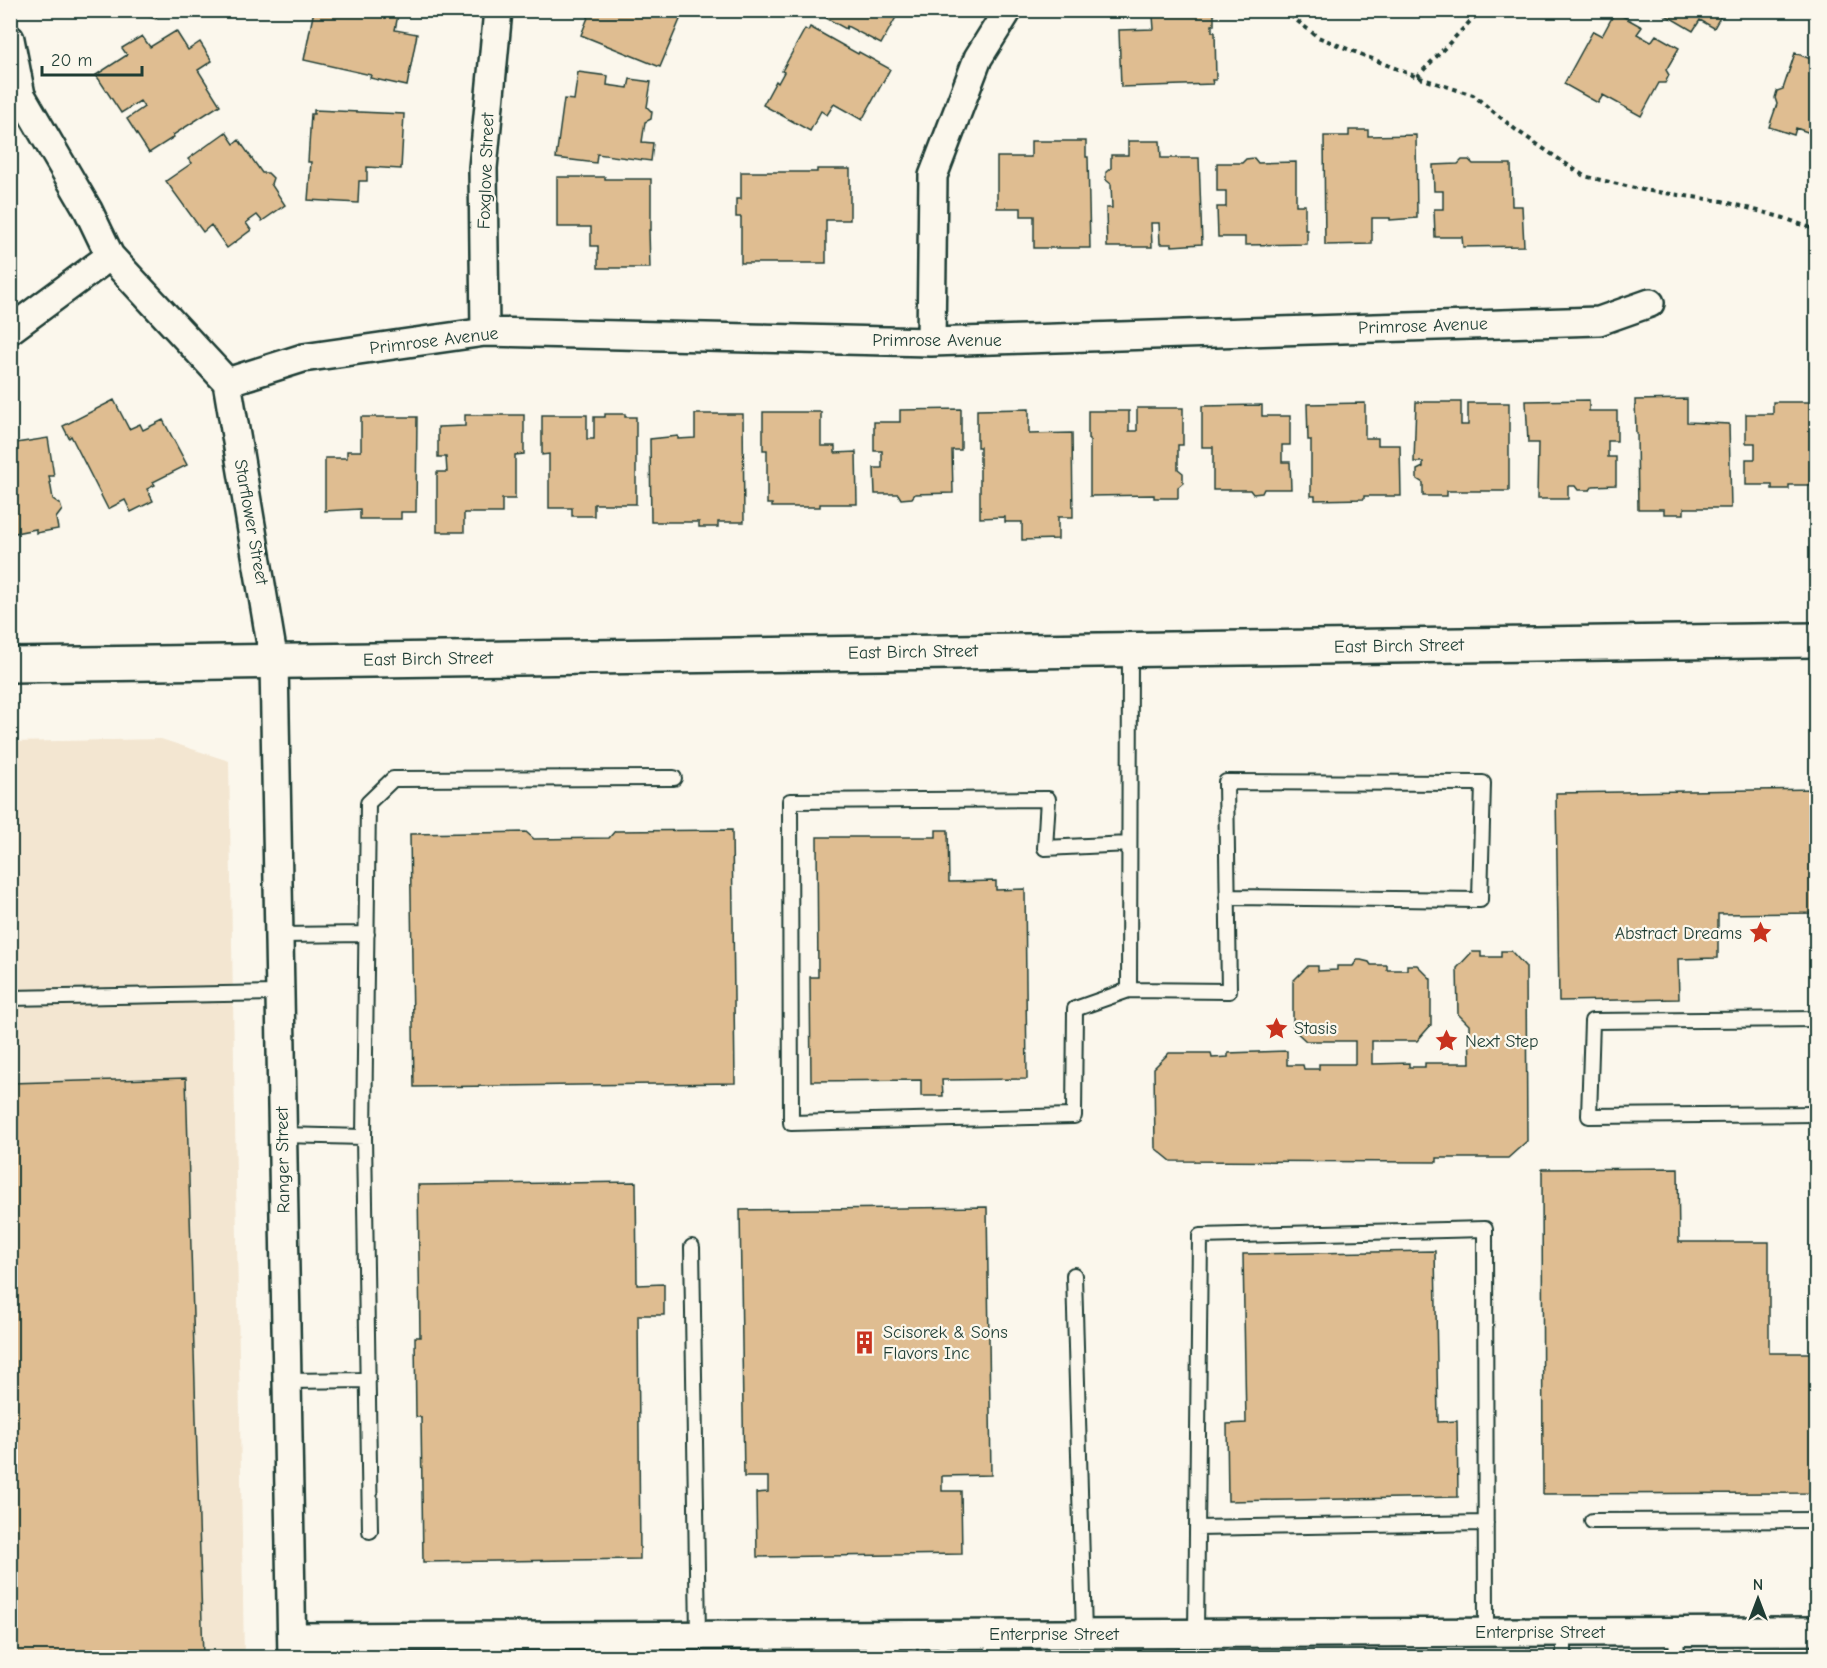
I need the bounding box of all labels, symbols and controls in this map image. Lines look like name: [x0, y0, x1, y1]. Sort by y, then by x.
scale bar: [42, 39, 142, 77]
text: 20 m: [51, 50, 92, 71]
street label: Foxglove Street: [473, 111, 499, 230]
street label: Primrose Avenue: [1358, 313, 1488, 339]
street label: Primrose Avenue: [368, 323, 500, 359]
street label: Primrose Avenue: [872, 330, 1002, 351]
street label: Starflower Street: [230, 458, 273, 587]
street label: East Birch Street: [1334, 634, 1465, 658]
street label: East Birch Street: [848, 640, 979, 664]
street label: East Birch Street: [363, 647, 494, 671]
place icon: Abstract Dreams: [1747, 920, 1773, 946]
place label: Abstract Dreams: [1615, 923, 1742, 944]
place icon: Stasis: [1263, 1015, 1289, 1041]
place label: Stasis: [1294, 1018, 1337, 1039]
place icon: Next Step: [1434, 1028, 1460, 1054]
place label: Next Step: [1465, 1031, 1539, 1052]
street label: Ranger Street: [272, 1106, 294, 1213]
place label: Scisorek & Sons Flavors Inc: [883, 1322, 1008, 1364]
building icon: Scisorek & Sons Flavors Inc: [852, 1329, 878, 1355]
north arrow: [1728, 1569, 1788, 1629]
text: N: [1753, 1576, 1763, 1594]
street label: Enterprise Street: [1475, 1622, 1606, 1643]
street label: Enterprise Street: [989, 1624, 1120, 1645]

